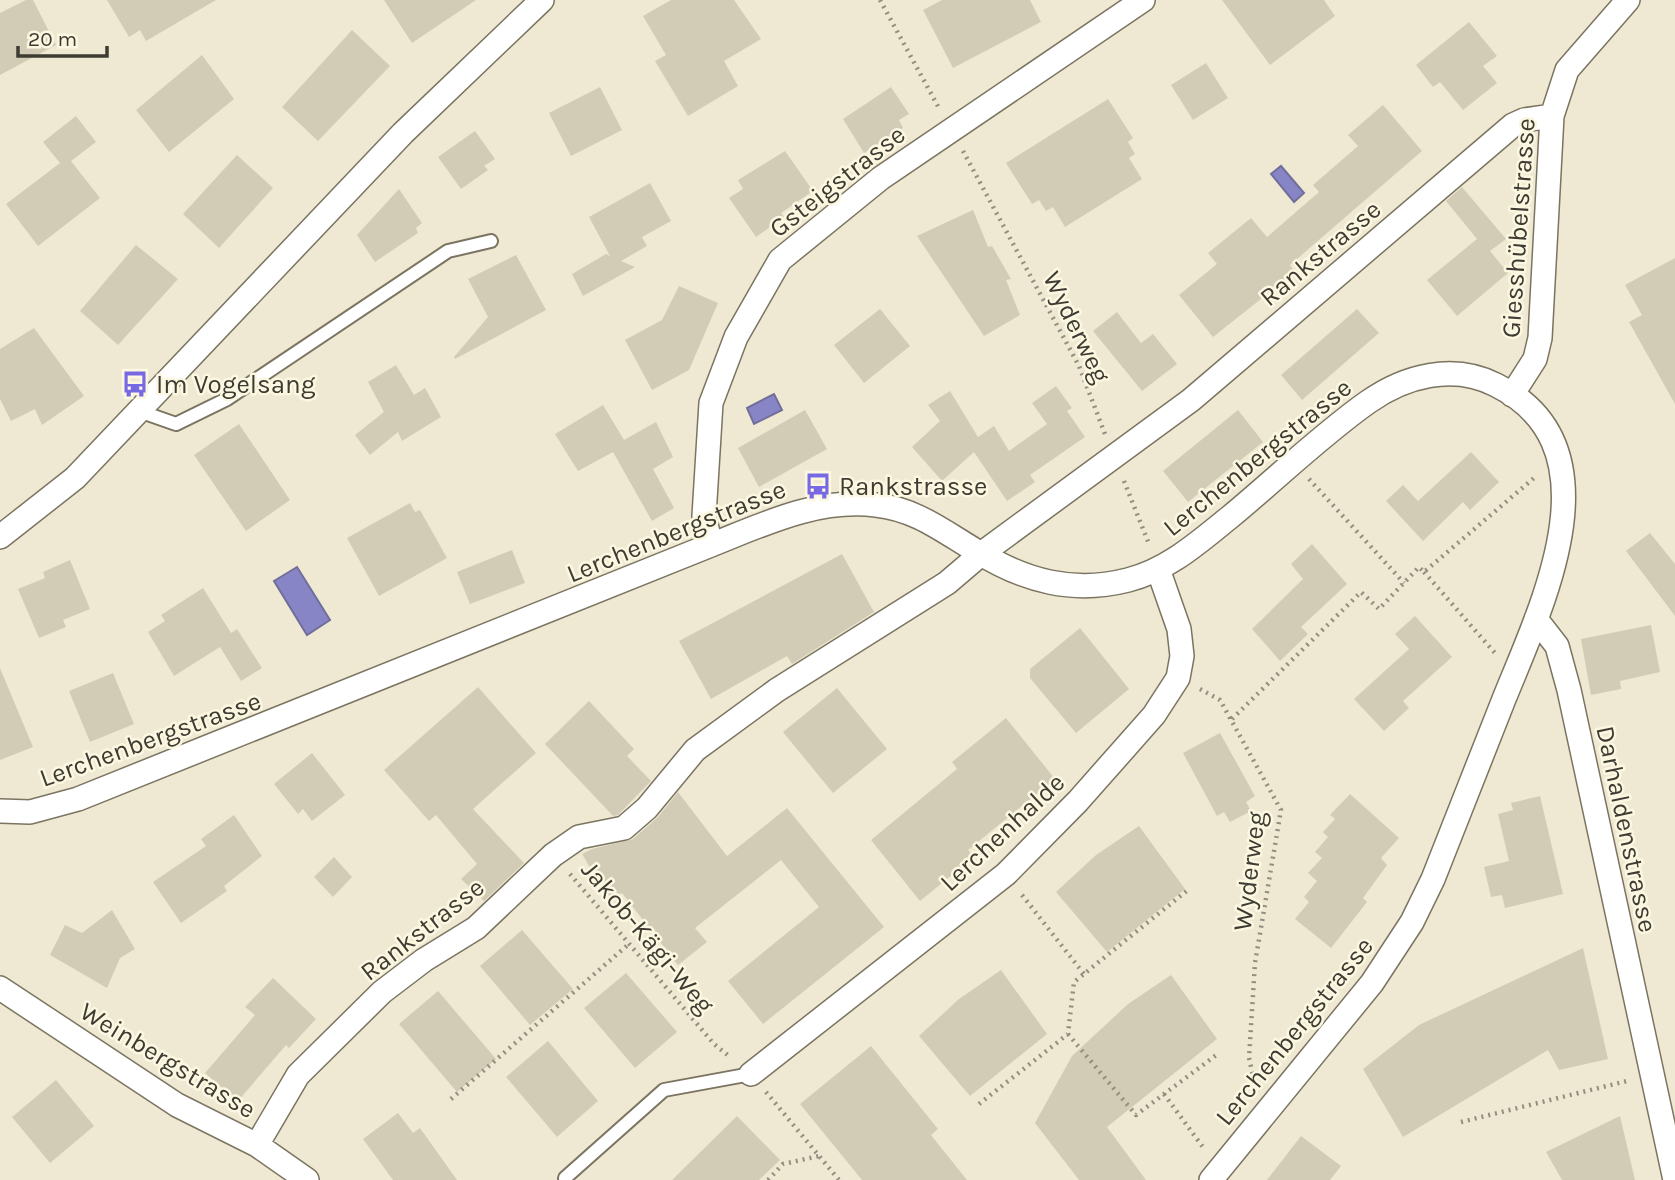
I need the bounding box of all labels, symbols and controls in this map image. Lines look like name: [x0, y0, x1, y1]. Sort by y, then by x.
scale bar: [18, 14, 107, 58]
text: 20 m: [28, 27, 77, 51]
street label: Giesshübelstrasse: [1495, 117, 1542, 339]
street label: Gsteigstrasse: [763, 119, 911, 244]
street label: Rankstrasse: [1254, 194, 1387, 313]
street label: Wyderweg: [1036, 266, 1117, 388]
bus stop icon: Im Vogelsang: [120, 369, 150, 399]
place label: Im Vogelsang: [156, 369, 316, 400]
street label: Lerchenbergstrasse: [1157, 372, 1358, 543]
bus stop icon: Rankstrasse: [803, 471, 833, 501]
place label: Rankstrasse: [839, 471, 987, 502]
street label: Lerchenbergstrasse: [562, 473, 790, 590]
street label: Lerchenbergstrasse: [35, 685, 265, 794]
street label: Darhaldenstrasse: [1589, 723, 1664, 935]
street label: Lerchenhalde: [934, 767, 1071, 898]
street label: Wyderweg: [1227, 809, 1272, 933]
street label: Jakob-Kägi-Weg: [575, 855, 721, 1020]
street label: Rankstrasse: [354, 871, 490, 987]
street label: Lerchenbergstrasse: [1209, 931, 1380, 1132]
street label: Weinbergstrasse: [74, 996, 261, 1125]

